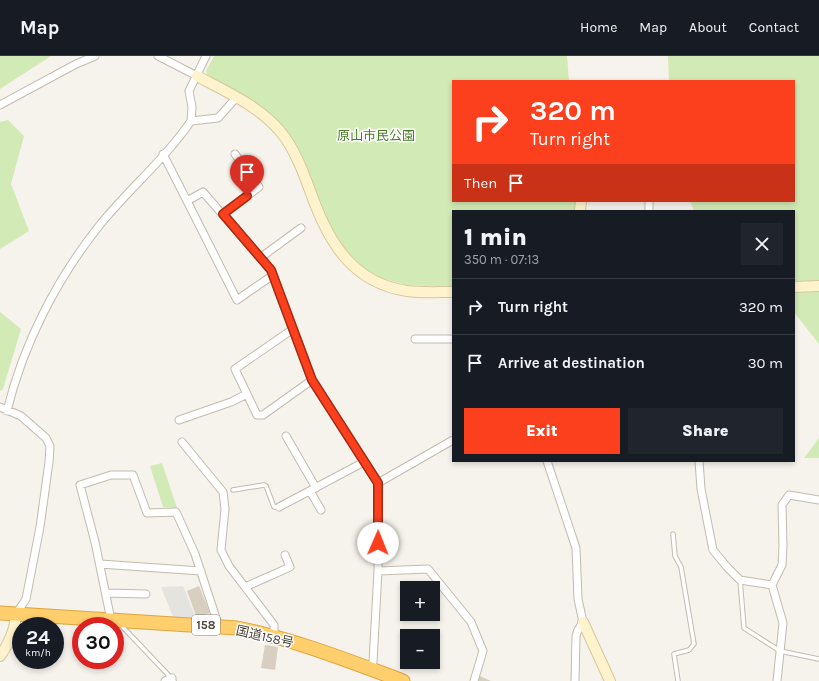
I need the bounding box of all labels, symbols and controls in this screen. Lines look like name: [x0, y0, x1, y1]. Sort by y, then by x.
text: Map: [20, 17, 59, 39]
text: Home: [580, 19, 617, 36]
text: Map: [639, 19, 667, 36]
text: About: [689, 19, 727, 36]
text: Contact: [749, 19, 799, 36]
text: 320 m: [530, 94, 616, 127]
icon: right: [464, 96, 516, 148]
park label: 原山市民公園: [337, 128, 415, 143]
text: Turn right: [530, 128, 610, 150]
pin: [230, 155, 264, 196]
icon: arrive: [236, 161, 258, 183]
icon: arrive: [505, 172, 527, 194]
text: Then: [464, 174, 497, 192]
text: 1 min: [464, 223, 527, 251]
button: close: [741, 223, 783, 265]
text: 350 m · 07:13: [464, 252, 539, 267]
icon: right: [464, 296, 486, 318]
text: Turn right: [498, 298, 568, 316]
text: 320 m: [739, 298, 783, 316]
icon: arrive: [464, 352, 486, 374]
text: Arrive at destination: [498, 354, 645, 372]
text: 30 m: [748, 354, 783, 372]
button: Exit: [464, 408, 620, 454]
button: Share: [628, 408, 783, 454]
position arrow: [357, 522, 399, 564]
map controls: [400, 581, 440, 669]
button: +: [400, 581, 440, 621]
road number: 158: [192, 615, 220, 635]
speed limit sign: 30: [72, 617, 124, 669]
street label: 国道158号: [235, 623, 295, 650]
text: 24: [26, 626, 50, 649]
button: −: [400, 629, 440, 669]
text: km/h: [25, 647, 51, 659]

